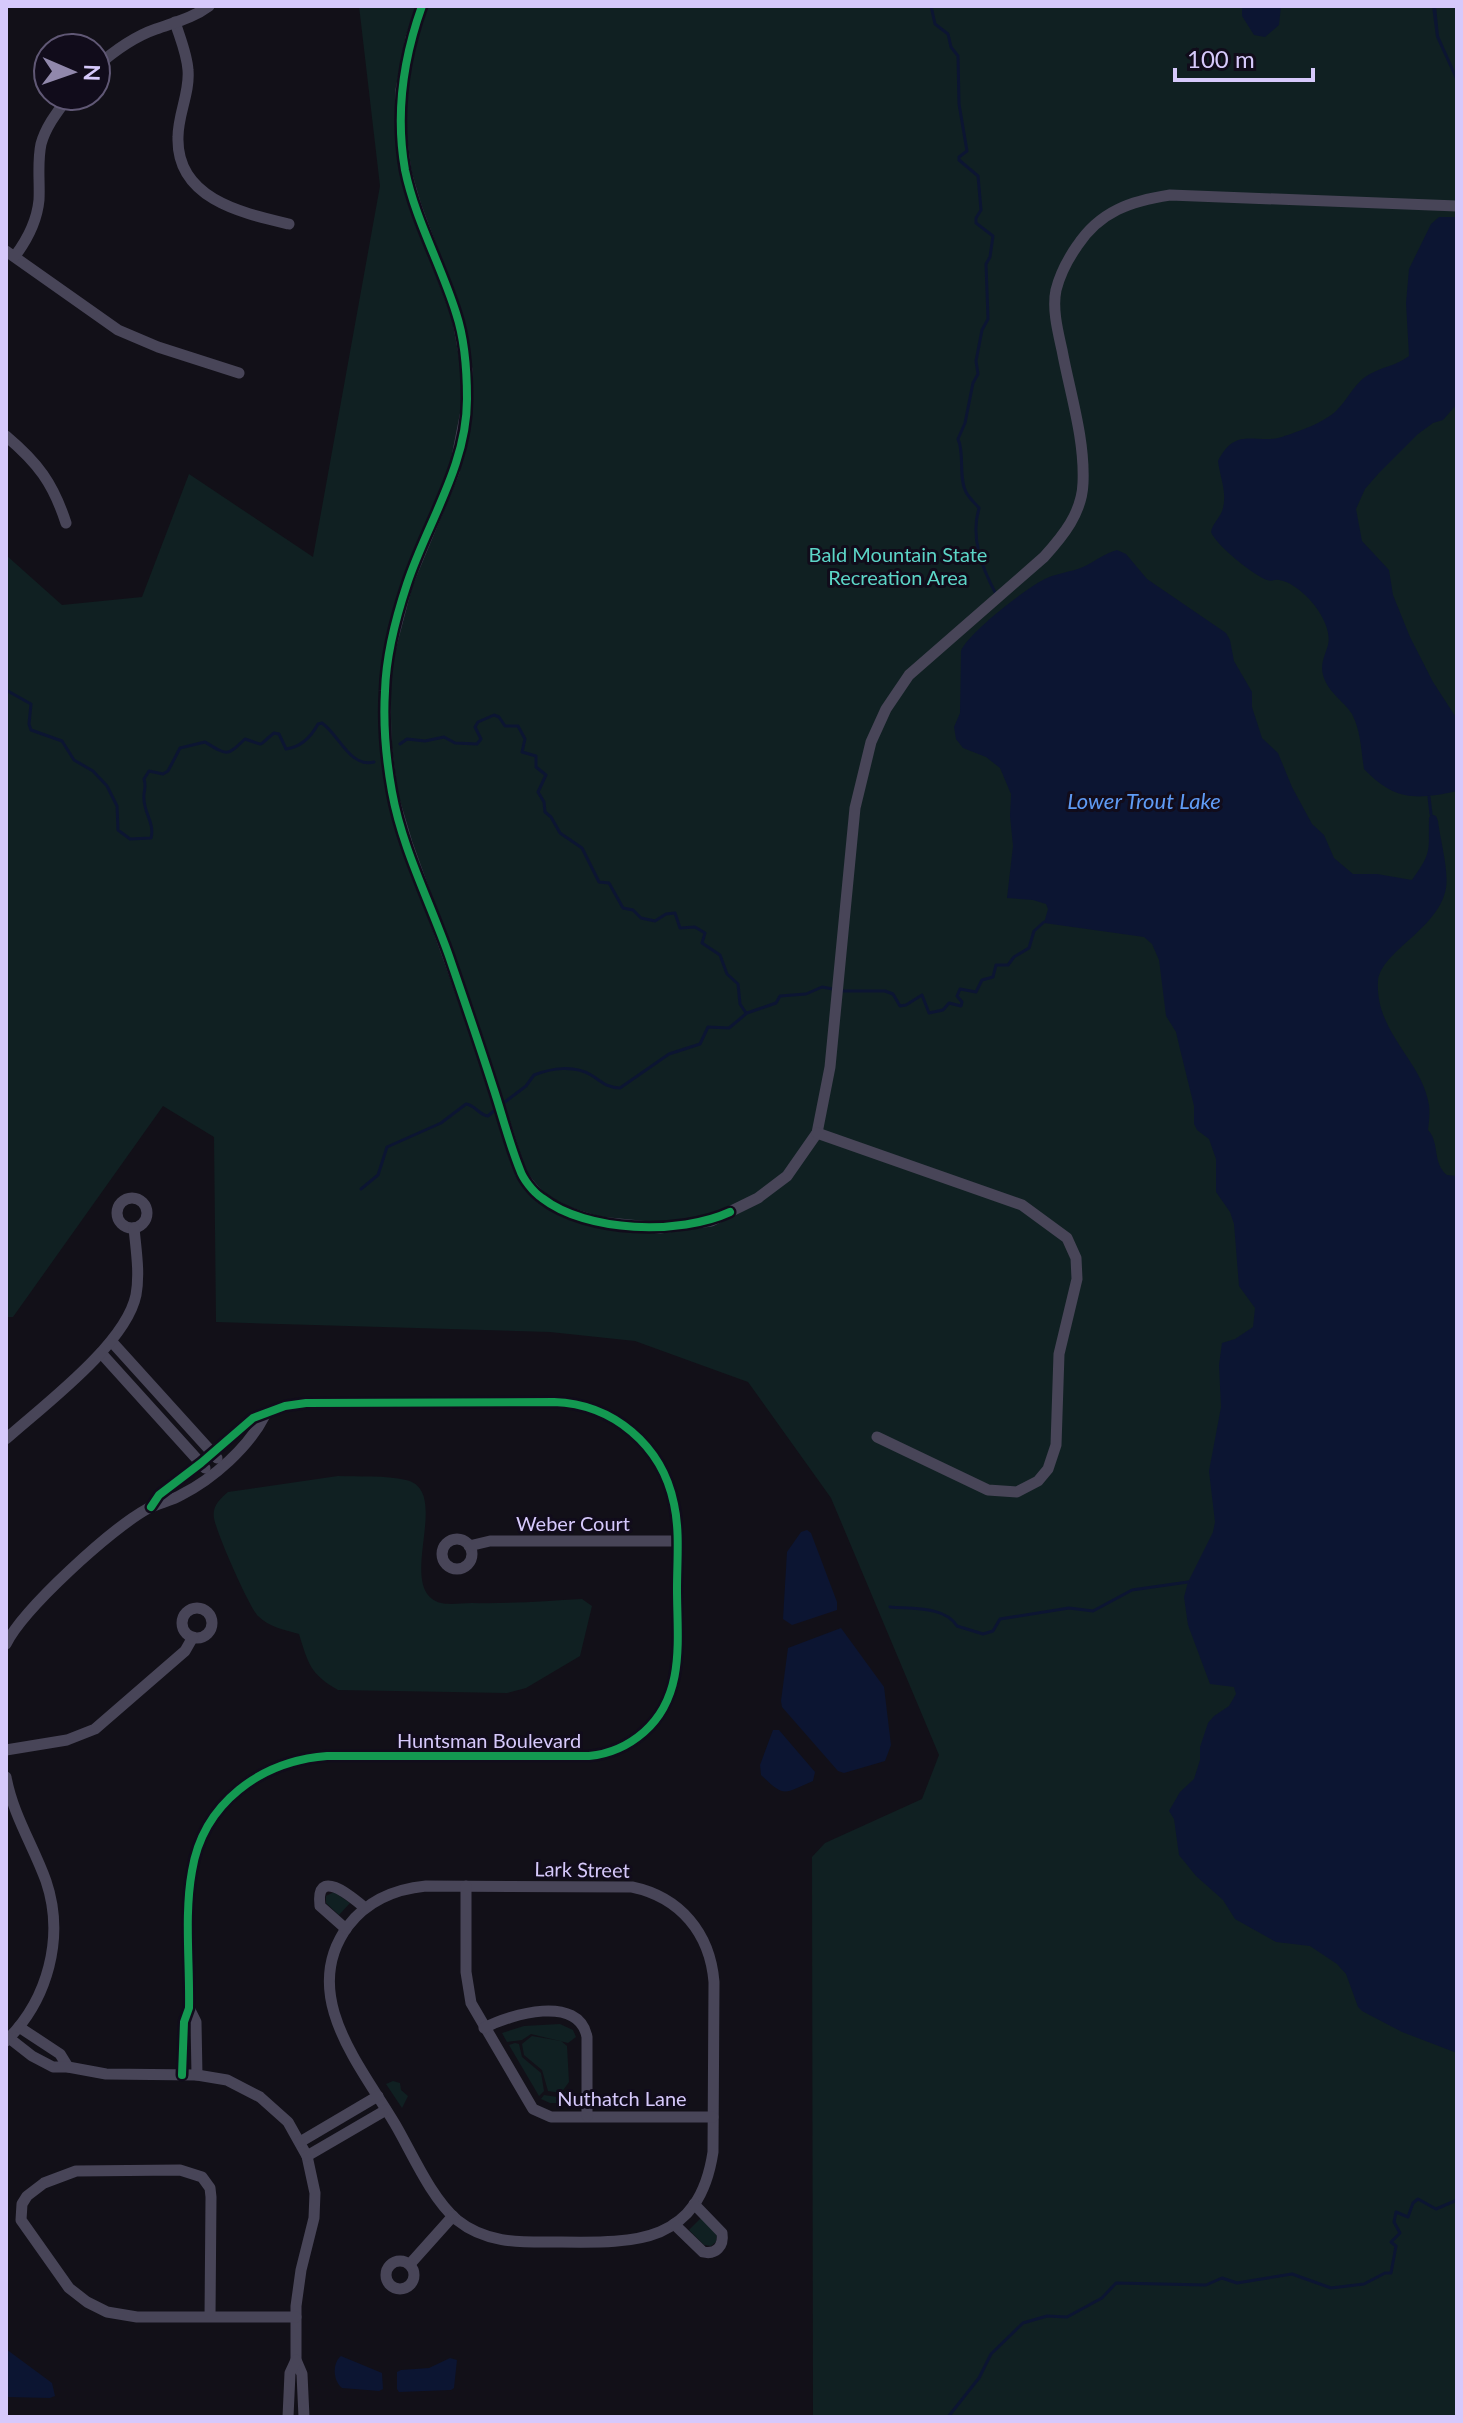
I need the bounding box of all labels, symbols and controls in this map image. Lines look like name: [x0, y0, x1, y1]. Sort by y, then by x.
north arrow: [32, 32, 112, 112]
scale bar: [1175, 32, 1313, 82]
text: 100 m: [1187, 44, 1255, 73]
text: N: [79, 64, 106, 82]
park label: Bald Mountain State Recreation Area: [809, 542, 987, 589]
water label: Lower Trout Lake: [1067, 787, 1221, 814]
street label: Weber Court: [516, 1511, 630, 1535]
street label: Huntsman Boulevard: [397, 1728, 581, 1752]
street label: Lark Street: [534, 1856, 630, 1882]
street label: Nuthatch Lane: [557, 2086, 687, 2110]

